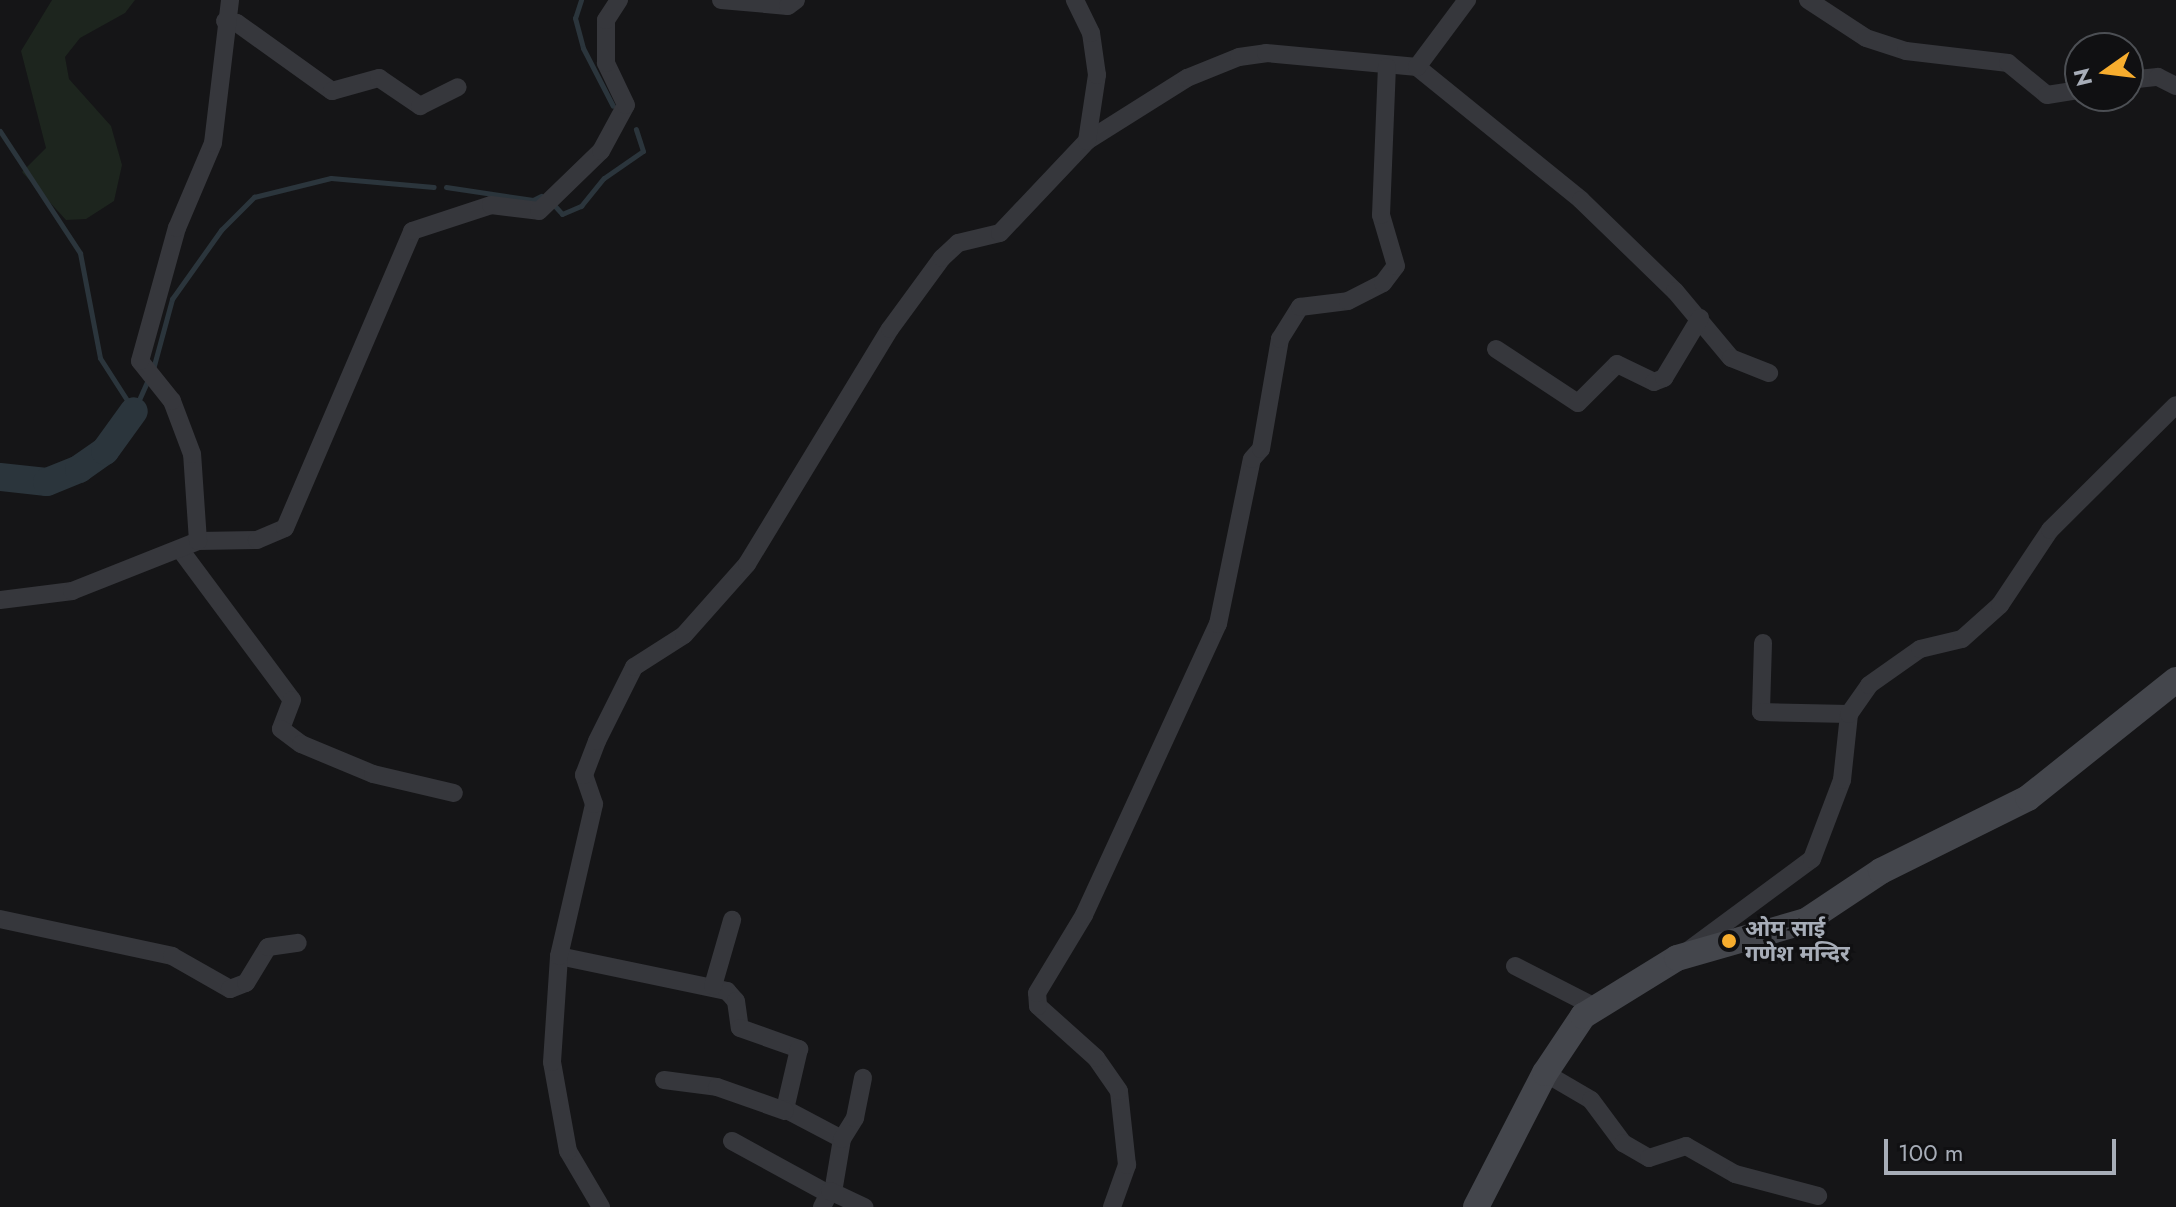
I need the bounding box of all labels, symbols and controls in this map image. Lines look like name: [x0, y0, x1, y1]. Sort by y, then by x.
north arrow: [2064, 32, 2144, 112]
text: N: [2065, 65, 2100, 90]
place label: ओम साई गणेश मन्दिर: [1745, 915, 1850, 966]
marker: ओम साई गणेश मन्दिर: [1720, 932, 1738, 950]
scale bar: [1888, 1123, 2120, 1173]
text: 100 m: [1898, 1135, 1964, 1170]

